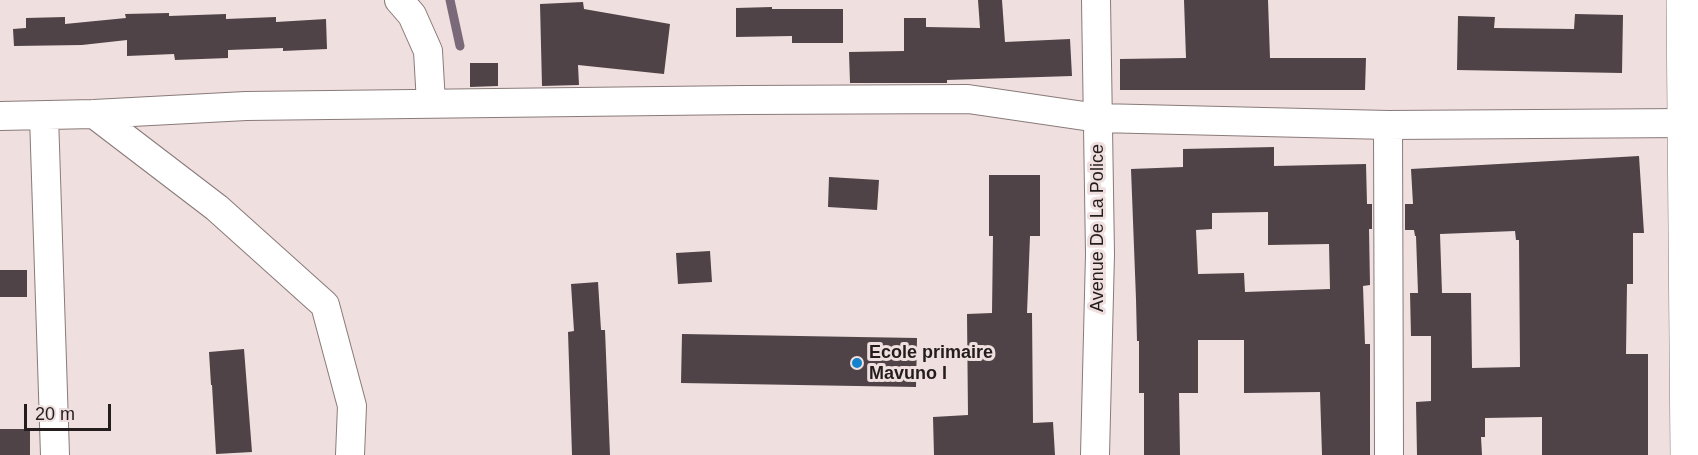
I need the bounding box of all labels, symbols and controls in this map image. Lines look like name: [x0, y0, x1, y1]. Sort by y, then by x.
street label: Avenue De La Police: [1087, 144, 1109, 312]
place label: Ecole primaire Mavuno I: [869, 342, 993, 385]
marker: Ecole primaire Mavuno I: [850, 356, 864, 370]
scale bar: [27, 392, 114, 430]
text: 20 m: [35, 404, 75, 424]

